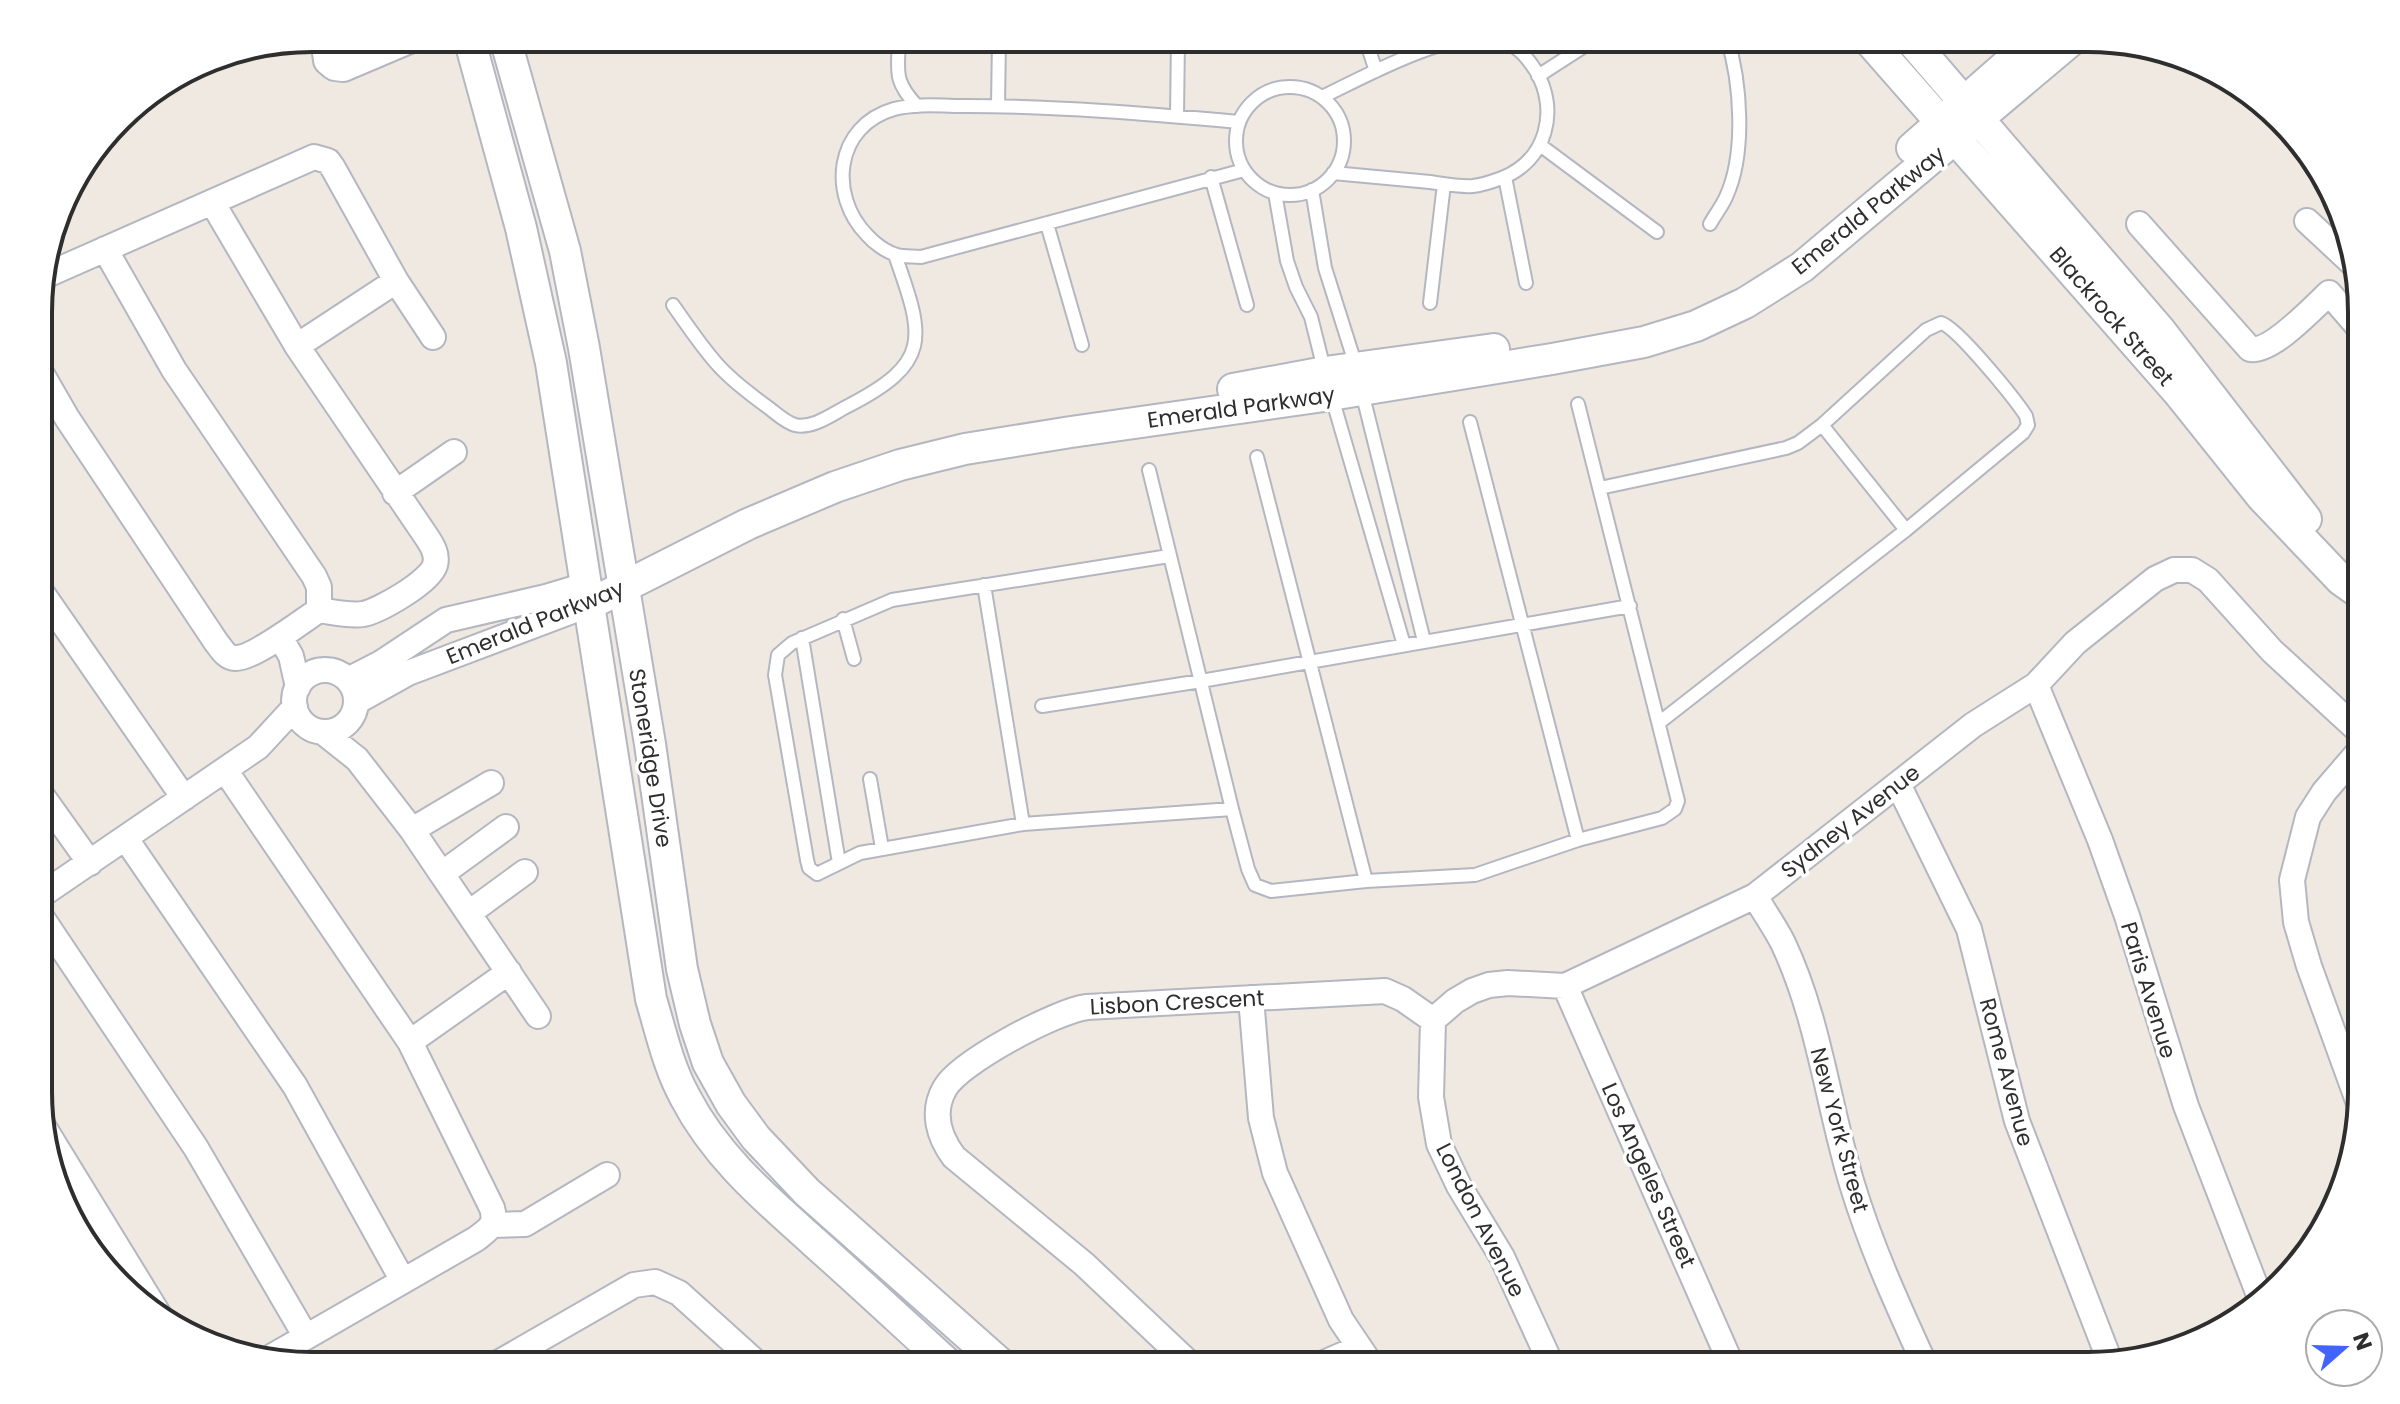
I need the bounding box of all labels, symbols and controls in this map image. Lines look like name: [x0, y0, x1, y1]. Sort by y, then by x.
street label: Emerald Parkway: [1785, 138, 1952, 282]
street label: Blackrock Street: [2042, 240, 2181, 393]
street label: Emerald Parkway: [1145, 379, 1338, 436]
street label: Emerald Parkway: [442, 572, 629, 672]
street label: Stoneridge Drive: [621, 666, 680, 850]
street label: Sydney Avenue: [1774, 757, 1926, 886]
street label: Paris Avenue: [2113, 918, 2184, 1062]
street label: Lisbon Crescent: [1089, 982, 1265, 1023]
street label: Rome Avenue: [1972, 995, 2041, 1150]
street label: New York Street: [1803, 1044, 1876, 1216]
street label: Los Angeles Street: [1594, 1078, 1703, 1272]
street label: London Avenue: [1428, 1138, 1533, 1303]
north arrow: [2304, 1308, 2384, 1388]
text: N: [2345, 1328, 2380, 1354]

